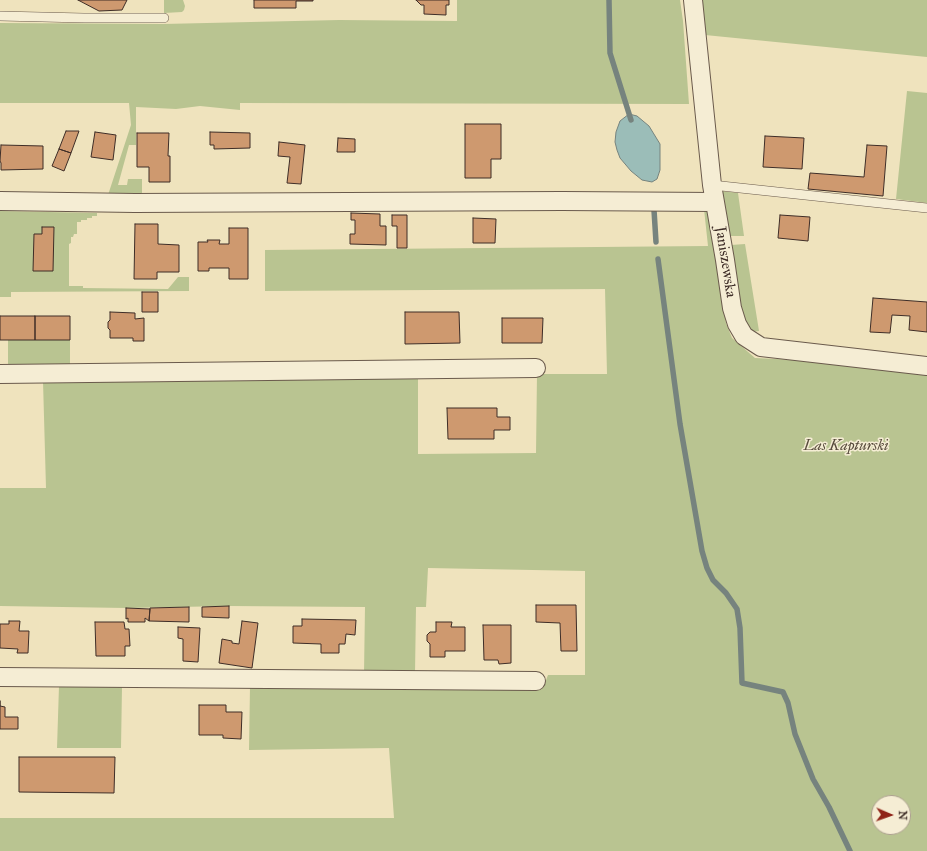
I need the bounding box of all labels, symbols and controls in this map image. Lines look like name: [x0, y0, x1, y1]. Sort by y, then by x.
street label: Janiszewska: [711, 225, 739, 299]
park label: Las Kapturski: [804, 437, 888, 455]
north arrow: [871, 795, 911, 835]
text: N: [896, 811, 909, 820]

